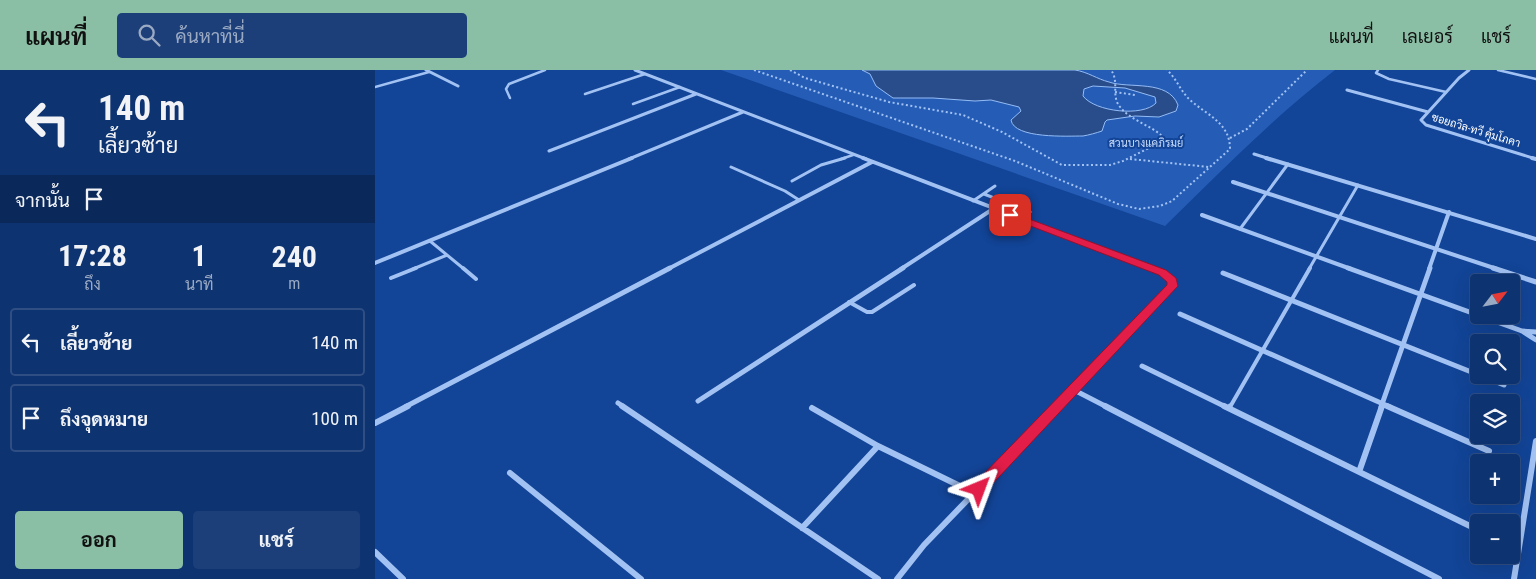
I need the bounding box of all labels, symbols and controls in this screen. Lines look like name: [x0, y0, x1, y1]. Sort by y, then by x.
search box: [117, 13, 467, 58]
icon: search: [135, 21, 163, 49]
text: แผนที่: [25, 23, 87, 51]
text: ค้นหาที่นี่: [175, 25, 245, 48]
text: แผนที่: [1329, 26, 1374, 47]
text: เลเยอร์: [1402, 26, 1453, 47]
text: แชร์: [1481, 26, 1511, 47]
text: 140 m: [98, 88, 185, 129]
icon: left: [15, 90, 80, 155]
street label: ซอยถวิล-ทวี คุ้มโภคา: [1429, 109, 1522, 152]
text: เลี้ยวซ้าย: [98, 133, 178, 158]
park label: สวนบางแคภิรมย์: [1109, 135, 1183, 150]
icon: arrive: [80, 185, 108, 213]
text: จากนั้น: [15, 189, 70, 212]
pin: [989, 194, 1031, 236]
icon: arrive: [996, 201, 1024, 229]
text: 17:28: [58, 238, 127, 273]
text: 1: [192, 238, 207, 273]
text: 240: [271, 239, 317, 274]
text: m: [288, 274, 300, 293]
north arrow: [1470, 274, 1520, 324]
map controls: [1470, 274, 1520, 564]
text: ถึง: [84, 275, 101, 294]
text: นาที: [185, 275, 213, 294]
icon: left: [17, 328, 45, 356]
text: 140 m: [311, 331, 358, 354]
text: เลี้ยวซ้าย: [60, 332, 132, 355]
button: search: [1470, 334, 1520, 384]
button: layers: [1470, 394, 1520, 444]
icon: arrive: [17, 404, 45, 432]
text: 100 m: [311, 407, 358, 430]
text: ถึงจุดหมาย: [60, 408, 148, 431]
button: +: [1470, 454, 1520, 504]
position arrow: [952, 462, 1004, 514]
button: ออก: [15, 511, 183, 569]
button: แชร์: [193, 511, 360, 569]
button: −: [1470, 514, 1520, 564]

